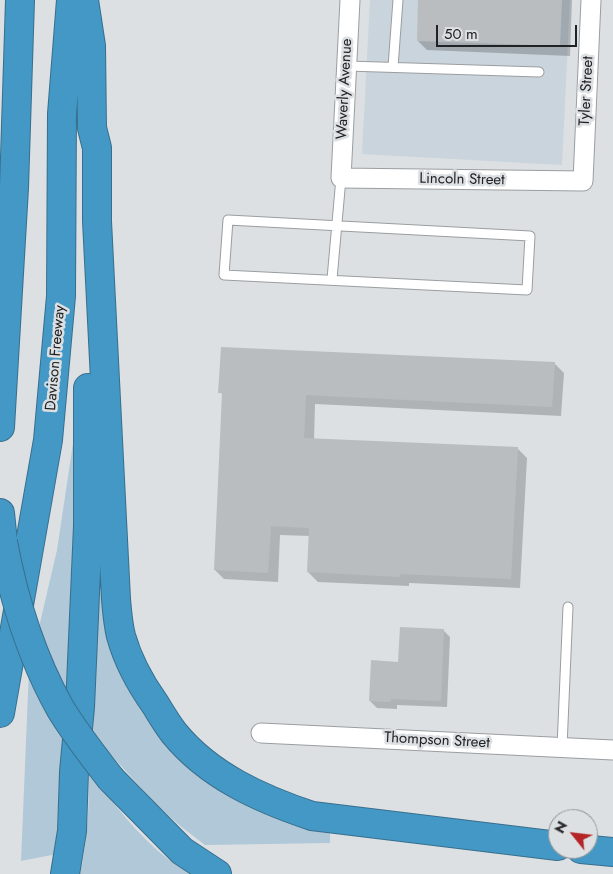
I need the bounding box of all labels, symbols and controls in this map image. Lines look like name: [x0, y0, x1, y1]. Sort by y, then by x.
scale bar: [438, 15, 579, 47]
text: 50 m: [444, 23, 478, 45]
street label: Waverly Avenue: [333, 38, 357, 140]
street label: Tyler Street: [576, 56, 598, 126]
street label: Lincoln Street: [419, 170, 505, 190]
street label: Davison Freeway: [42, 305, 70, 411]
street label: Thompson Street: [384, 729, 490, 753]
north arrow: [548, 809, 598, 859]
text: N: [549, 817, 572, 837]

